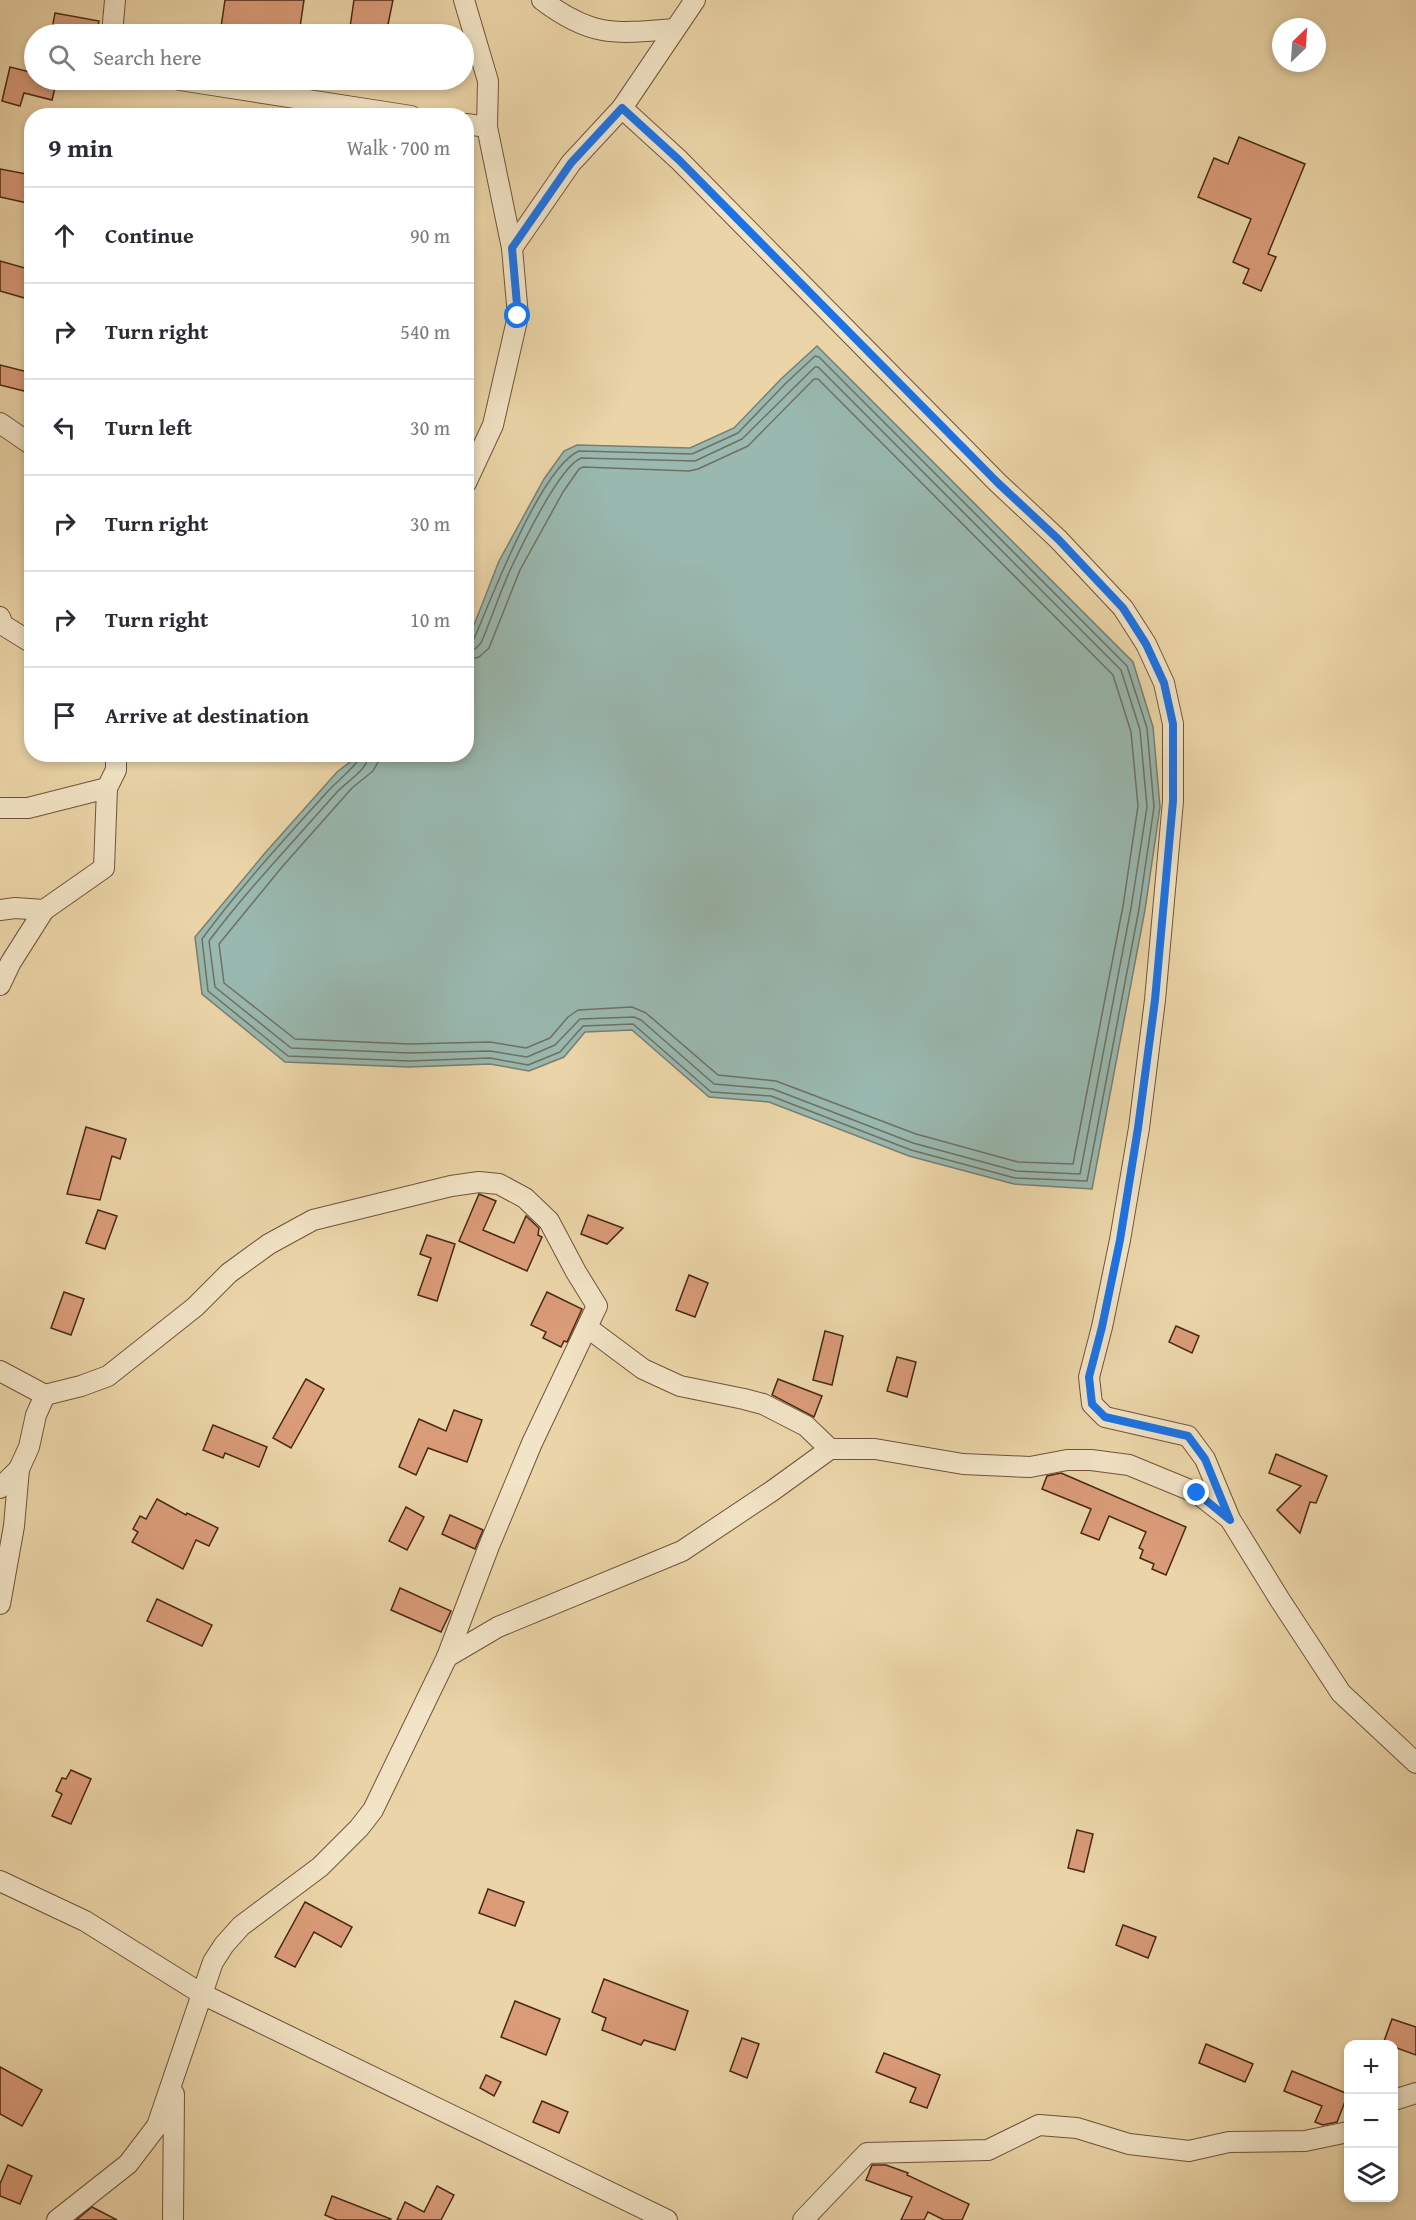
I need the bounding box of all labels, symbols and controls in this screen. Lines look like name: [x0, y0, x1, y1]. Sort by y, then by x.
north arrow: [1272, 18, 1326, 72]
search box: [24, 24, 474, 90]
icon: search: [45, 41, 78, 74]
text: Search here: [93, 41, 202, 73]
text: 9 min: [48, 128, 113, 167]
text: Walk · 700 m: [347, 133, 450, 162]
icon: ahead: [48, 219, 81, 252]
text: Continue: [105, 219, 194, 251]
text: 90 m: [410, 221, 450, 250]
route start: [504, 302, 530, 328]
icon: right: [48, 315, 81, 348]
text: Turn right: [105, 315, 208, 347]
text: 540 m: [400, 317, 450, 346]
icon: left: [48, 411, 81, 444]
text: Turn left: [105, 411, 192, 443]
text: 30 m: [410, 413, 450, 442]
icon: right: [48, 507, 81, 540]
text: Turn right: [105, 507, 208, 539]
text: 30 m: [410, 509, 450, 538]
icon: right: [48, 603, 81, 636]
text: Turn right: [105, 603, 208, 635]
text: 10 m: [410, 605, 450, 634]
icon: arrive: [48, 699, 81, 732]
text: Arrive at destination: [105, 699, 309, 731]
route end: [1183, 1479, 1209, 1505]
map controls: [1344, 2040, 1398, 2202]
button: +: [1344, 2040, 1398, 2094]
button: −: [1344, 2094, 1398, 2148]
button: layers: [1344, 2148, 1398, 2202]

